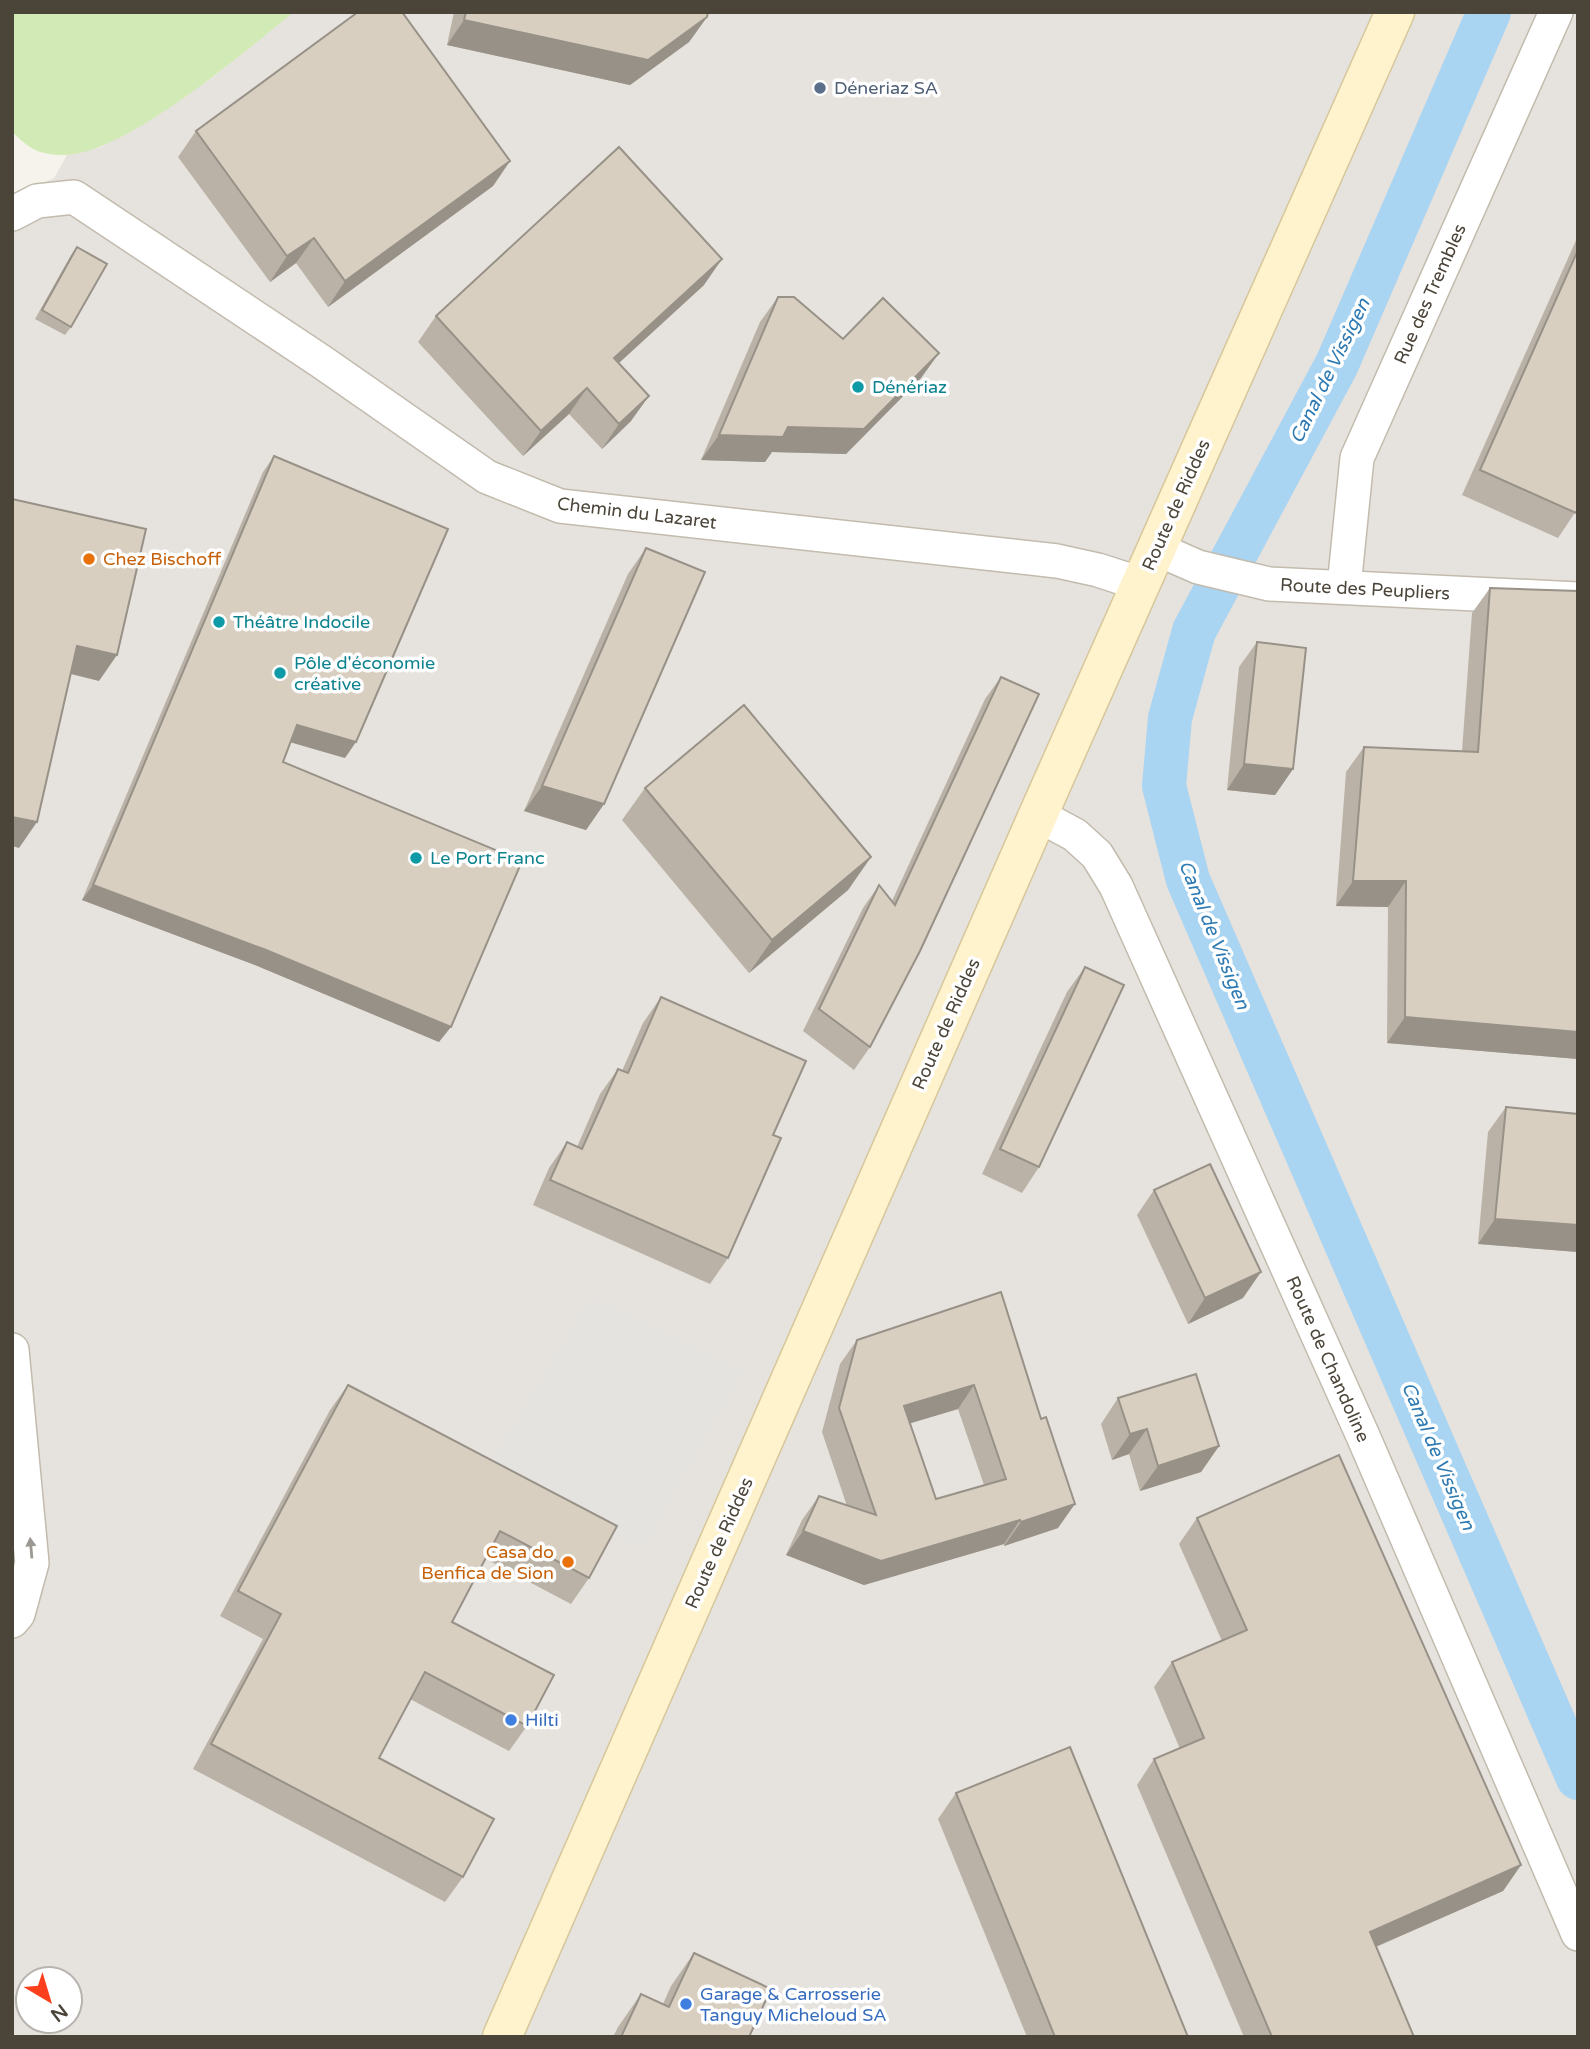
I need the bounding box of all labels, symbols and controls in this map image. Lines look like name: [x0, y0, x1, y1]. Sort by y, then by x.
place label: Déneriaz SA: [834, 77, 938, 99]
marker: Déneriaz SA: [812, 80, 828, 96]
street label: Rue des Trembles: [1389, 220, 1471, 368]
water label: Canal de Vissigen: [1285, 295, 1375, 447]
place label: Dénériaz: [872, 376, 947, 398]
marker: Dénériaz: [850, 379, 866, 395]
street label: Route de Riddes: [1137, 436, 1215, 574]
street label: Chemin du Lazaret: [556, 492, 718, 534]
place label: Chez Bischoff: [103, 548, 221, 570]
marker: Chez Bischoff: [81, 551, 97, 567]
street label: Route des Peupliers: [1279, 574, 1451, 604]
place label: Théâtre Indocile: [233, 611, 370, 633]
marker: Théâtre Indocile: [211, 614, 227, 630]
place label: Pôle d'économie créative: [294, 652, 435, 695]
marker: Pôle d'économie créative: [272, 665, 288, 681]
place label: Le Port Franc: [430, 847, 545, 869]
marker: Le Port Franc: [408, 850, 424, 866]
water label: Canal de Vissigen: [1174, 857, 1254, 1013]
street label: Route de Riddes: [907, 955, 985, 1093]
street label: Route de Chandoline: [1281, 1273, 1375, 1445]
water label: Canal de Vissigen: [1397, 1379, 1479, 1534]
street label: Route de Riddes: [680, 1474, 758, 1612]
one-way arrow: [25, 1537, 36, 1559]
place label: Casa do Benfica de Sion: [421, 1541, 554, 1584]
marker: Casa do Benfica de Sion: [560, 1554, 576, 1570]
place label: Hilti: [525, 1709, 559, 1731]
marker: Hilti: [503, 1712, 519, 1728]
north arrow: [14, 1965, 84, 2035]
place label: Garage & Carrosserie Tanguy Micheloud SA: [700, 1983, 887, 2026]
marker: Garage & Carrosserie Tanguy Micheloud SA: [678, 1996, 694, 2012]
text: N: [46, 1999, 72, 2026]

